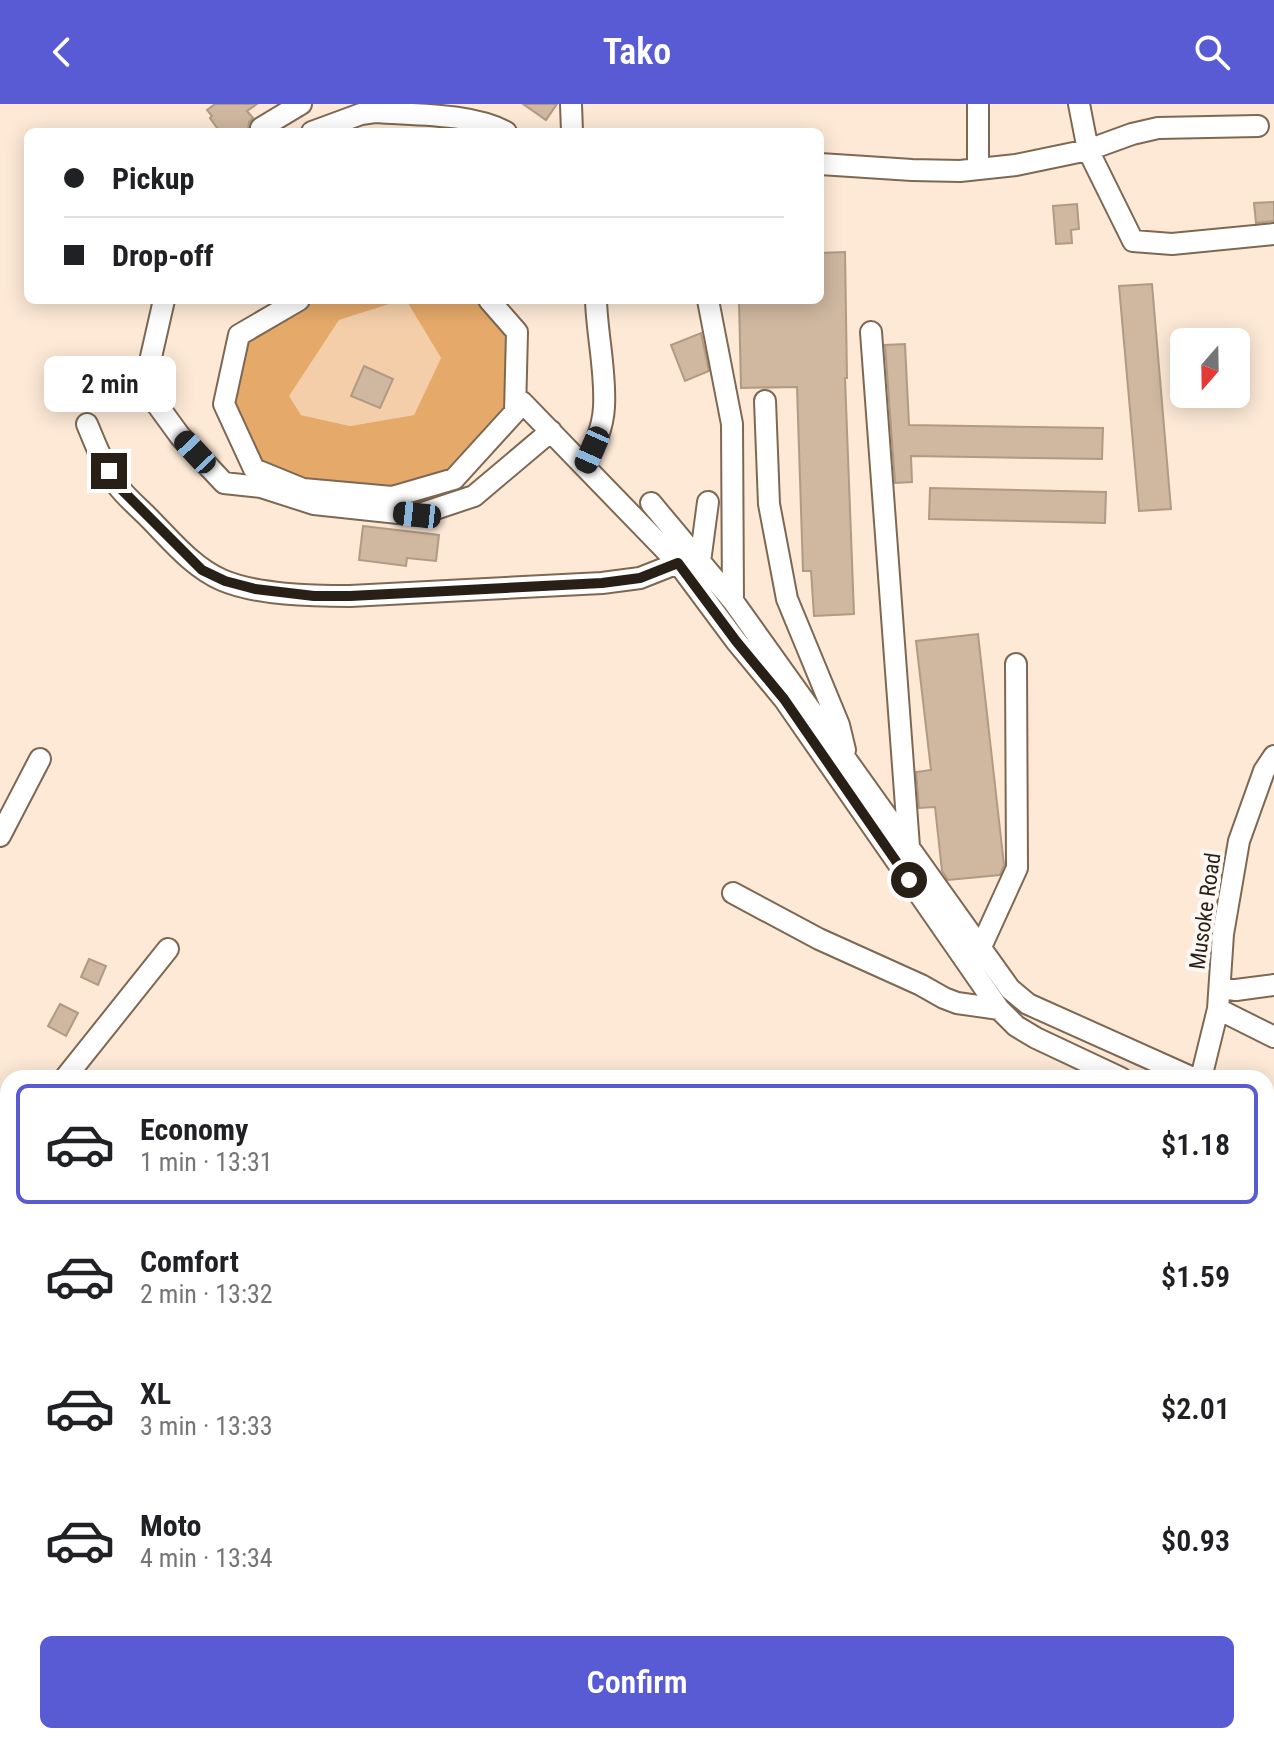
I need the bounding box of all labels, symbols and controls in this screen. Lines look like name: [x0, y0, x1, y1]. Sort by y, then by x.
icon: back: [40, 30, 84, 74]
icon: search: [1190, 30, 1234, 74]
text: Tako: [603, 31, 671, 73]
text: Pickup: [112, 161, 194, 196]
text: Drop-off: [112, 238, 214, 273]
north arrow: [1170, 328, 1250, 408]
map controls: [1170, 328, 1250, 408]
callout: 2 min: [43, 355, 175, 411]
text: 2 min: [81, 369, 139, 399]
car: [571, 423, 613, 477]
car: [170, 426, 220, 478]
route end: [91, 453, 127, 489]
car: [392, 501, 442, 529]
street label: Musoke Road: [1184, 851, 1226, 971]
route start: [891, 862, 927, 898]
icon: car: [44, 1108, 116, 1180]
text: Economy: [140, 1112, 248, 1147]
text: $1.18: [1161, 1127, 1230, 1162]
text: 1 min · 13:31: [140, 1147, 273, 1177]
icon: car: [44, 1240, 116, 1312]
text: Comfort: [140, 1244, 239, 1279]
text: $1.59: [1161, 1259, 1230, 1294]
text: 2 min · 13:32: [140, 1279, 273, 1309]
icon: car: [44, 1372, 116, 1444]
text: XL: [140, 1376, 171, 1411]
text: $2.01: [1161, 1391, 1230, 1426]
text: 3 min · 13:33: [140, 1411, 273, 1441]
icon: car: [44, 1504, 116, 1576]
text: Moto: [140, 1508, 201, 1543]
text: $0.93: [1161, 1523, 1230, 1558]
text: 4 min · 13:34: [140, 1543, 273, 1573]
button: Confirm: [40, 1636, 1234, 1728]

